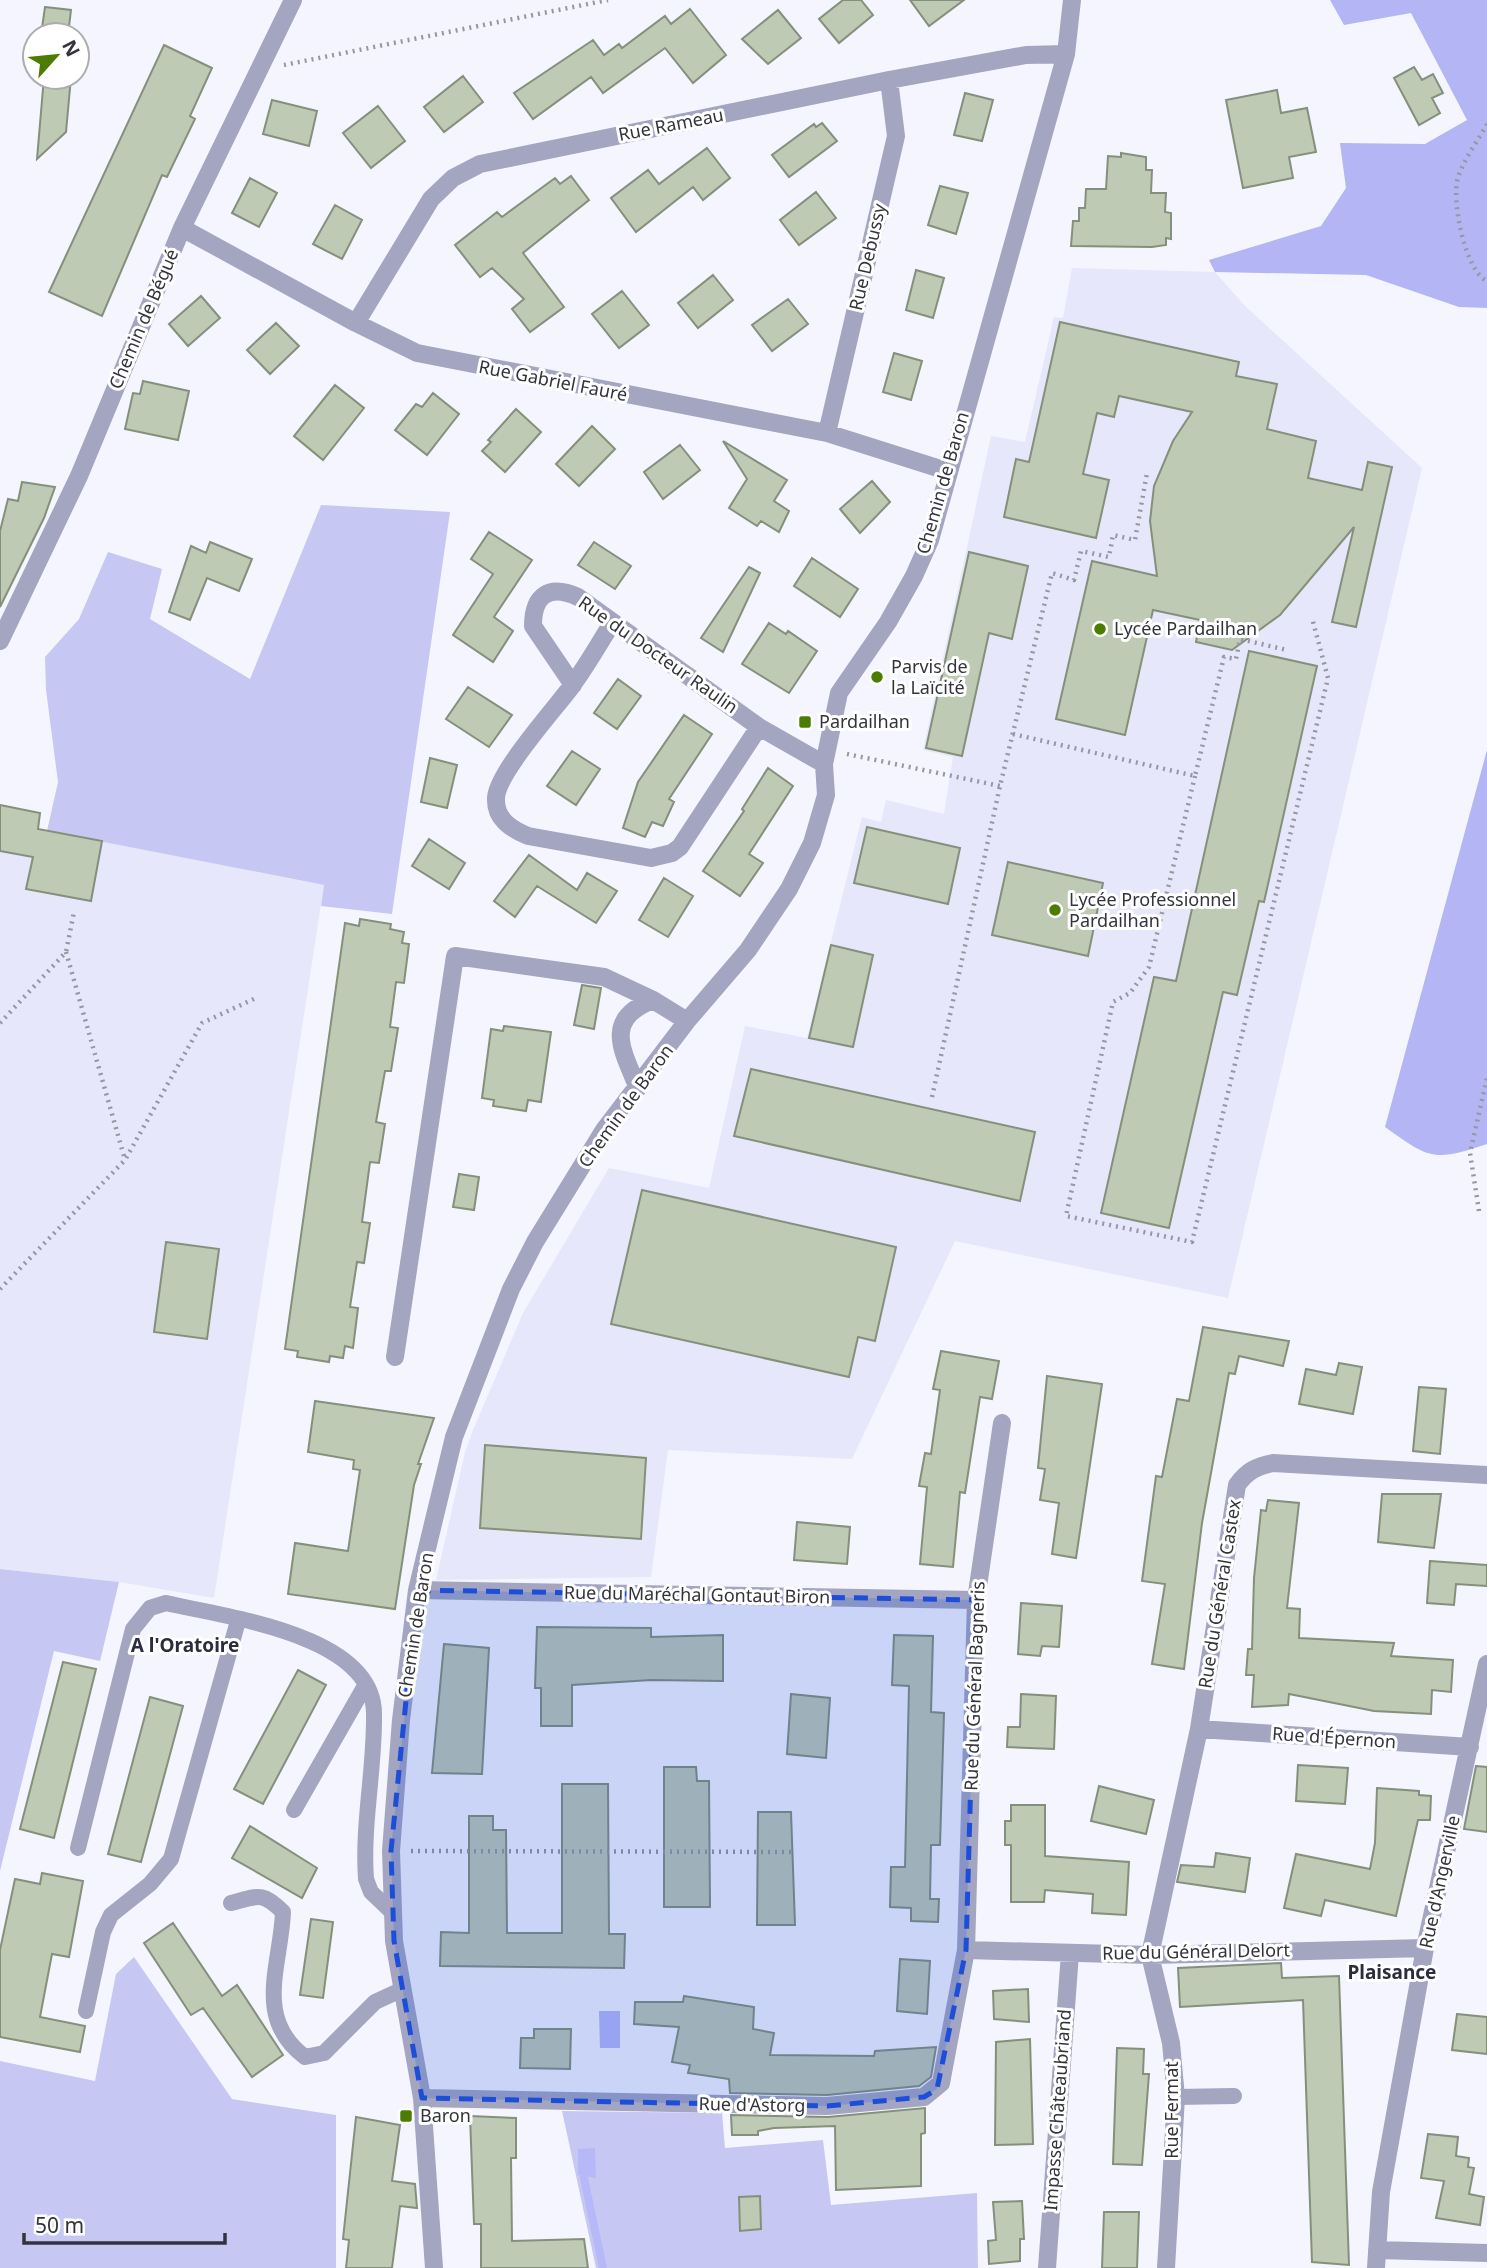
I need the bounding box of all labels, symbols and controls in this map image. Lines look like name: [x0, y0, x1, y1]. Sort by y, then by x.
north arrow: [21, 21, 91, 91]
text: N: [56, 35, 86, 61]
street label: Rue Rameau: [616, 102, 725, 146]
street label: Rue Debussy: [843, 200, 891, 313]
street label: Chemin de Bégué: [103, 245, 183, 392]
street label: Rue Gabriel Fauré: [477, 354, 629, 406]
street label: Chemin de Baron: [910, 409, 974, 557]
street label: Rue du Docteur Raulin: [574, 590, 743, 718]
place label: Lycée Pardailhan: [1114, 616, 1257, 640]
marker: Lycée Pardailhan: [1092, 621, 1108, 637]
place label: Parvis de la Laïcité: [891, 654, 968, 699]
marker: Parvis de la Laïcité: [869, 669, 885, 685]
place label: Pardailhan: [819, 709, 910, 733]
marker: Pardailhan: [797, 714, 813, 730]
place label: Lycée Professionnel Pardailhan: [1069, 887, 1236, 932]
marker: Lycée Professionnel Pardailhan: [1047, 902, 1063, 918]
street label: Chemin de Baron: [572, 1039, 678, 1172]
street label: Rue du Général Castex: [1192, 1497, 1246, 1690]
street label: Chemin de Baron: [392, 1551, 438, 1699]
street label: Rue du Maréchal Gontaut Biron: [564, 1580, 830, 1608]
street label: Rue du Général Bagneris: [958, 1581, 990, 1791]
district label: A l'Oratoire: [131, 1632, 239, 1658]
street label: Rue d'Épernon: [1271, 1721, 1397, 1753]
street label: Rue d'Angerville: [1413, 1813, 1465, 1951]
street label: Rue du Général Delort: [1102, 1937, 1291, 1965]
district label: Plaisance: [1348, 1959, 1436, 1985]
street label: Impasse Châteaubriand: [1038, 2008, 1076, 2212]
street label: Rue Fermat: [1159, 2061, 1183, 2159]
street label: Rue d'Astorg: [698, 2091, 806, 2117]
place label: Baron: [420, 2103, 471, 2127]
marker: Baron: [398, 2108, 414, 2124]
scale bar: [24, 2202, 226, 2246]
text: 50 m: [35, 2211, 84, 2239]

